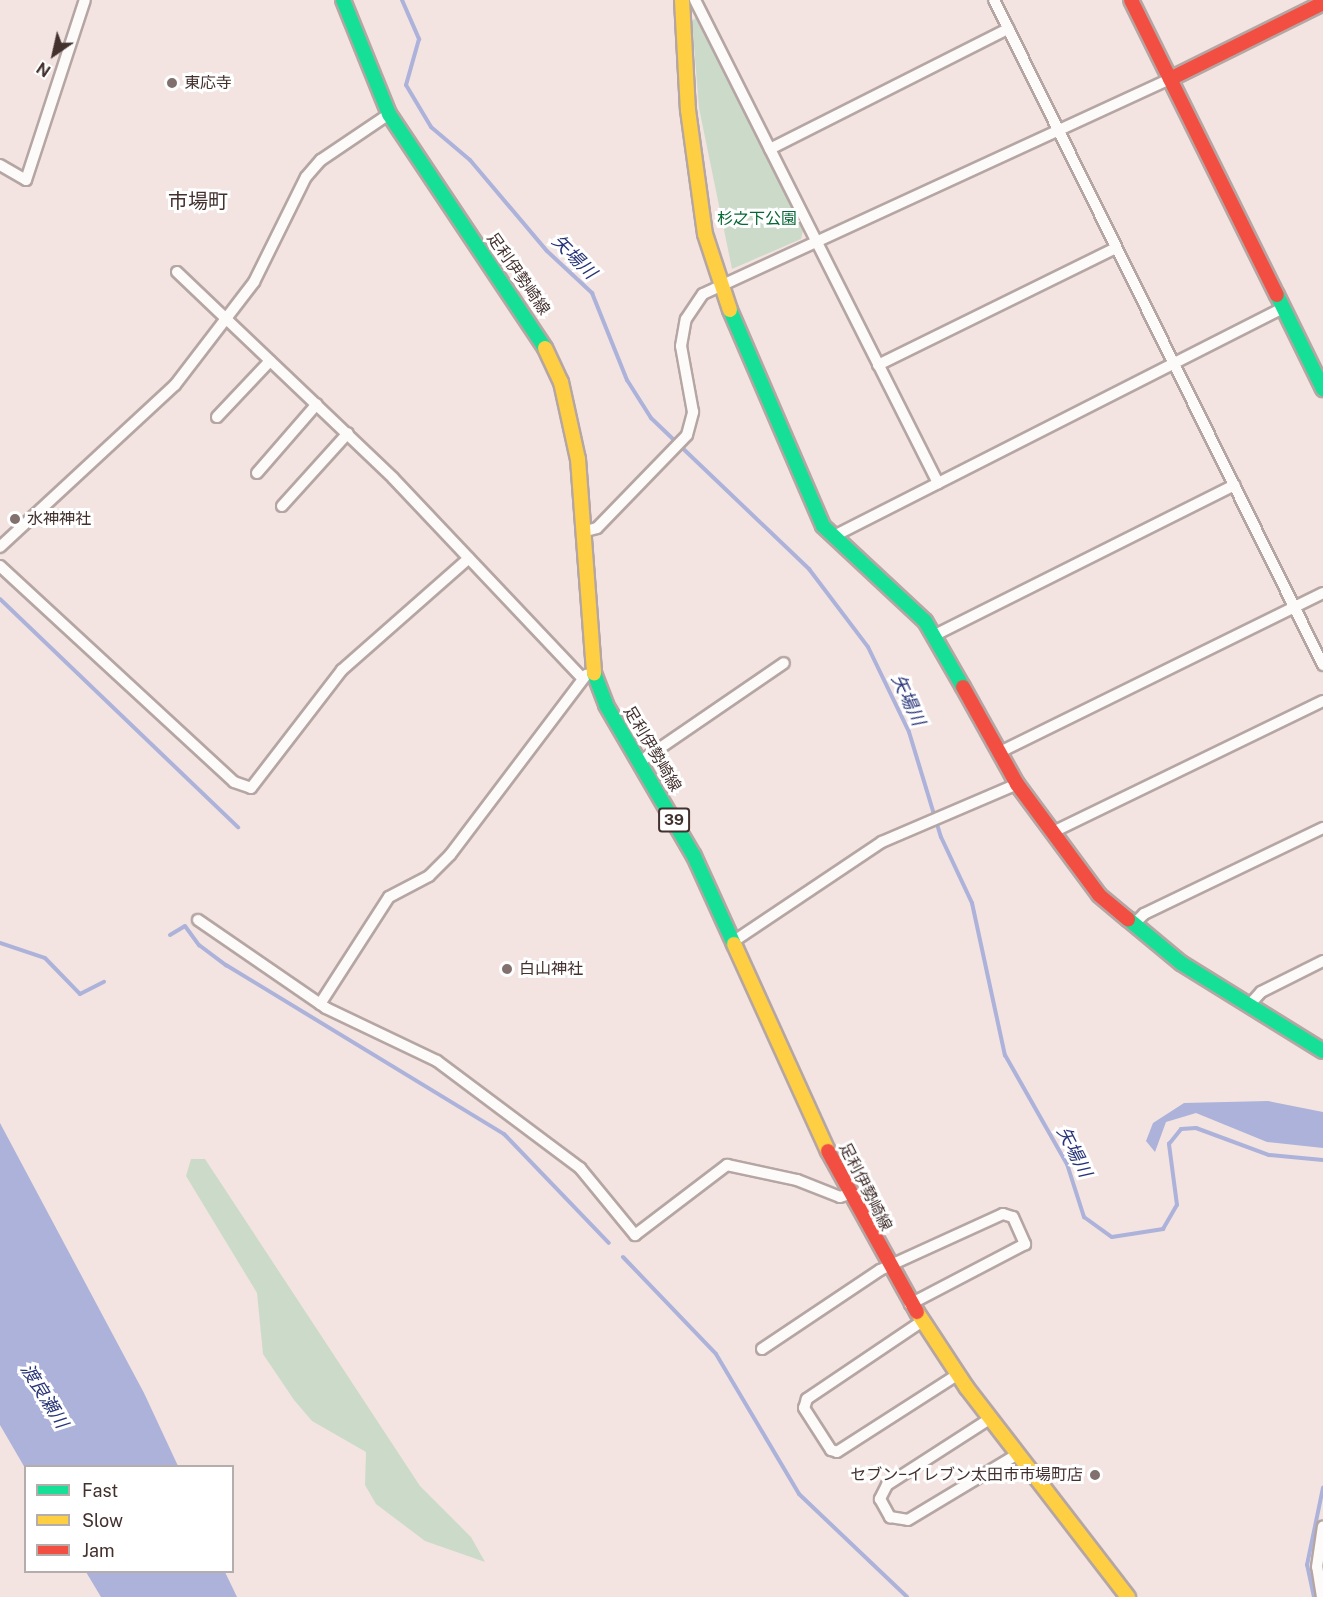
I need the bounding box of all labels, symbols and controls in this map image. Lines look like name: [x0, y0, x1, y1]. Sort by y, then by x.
north arrow: [24, 24, 84, 84]
text: N: [33, 58, 54, 81]
place label: 東応寺: [184, 73, 232, 93]
marker: 東応寺: [165, 76, 179, 90]
district label: 市場町: [168, 189, 228, 213]
park label: 杉之下公園: [717, 209, 797, 229]
street label: 足利伊勢崎線: [483, 229, 553, 319]
water label: 矢場川: [547, 230, 601, 284]
place label: 水神神社: [27, 509, 91, 529]
marker: 水神神社: [8, 512, 22, 526]
water label: 矢場川: [887, 671, 929, 729]
street label: 足利伊勢崎線: [619, 703, 685, 795]
road number: 39: [658, 808, 690, 832]
place label: 白山神社: [519, 959, 583, 979]
marker: 白山神社: [500, 962, 514, 976]
water label: 矢場川: [1052, 1123, 1096, 1181]
street label: 足利伊勢崎線: [835, 1140, 895, 1234]
water label: 渡良瀬川: [16, 1360, 72, 1432]
legend: [24, 1465, 234, 1573]
place label: セブン−イレブン太田市市場町店: [850, 1465, 1083, 1485]
marker: セブン−イレブン太田市市場町店: [1088, 1468, 1102, 1482]
text: Fast: [82, 1480, 118, 1501]
text: Slow: [82, 1510, 123, 1531]
text: Jam: [82, 1540, 115, 1561]

